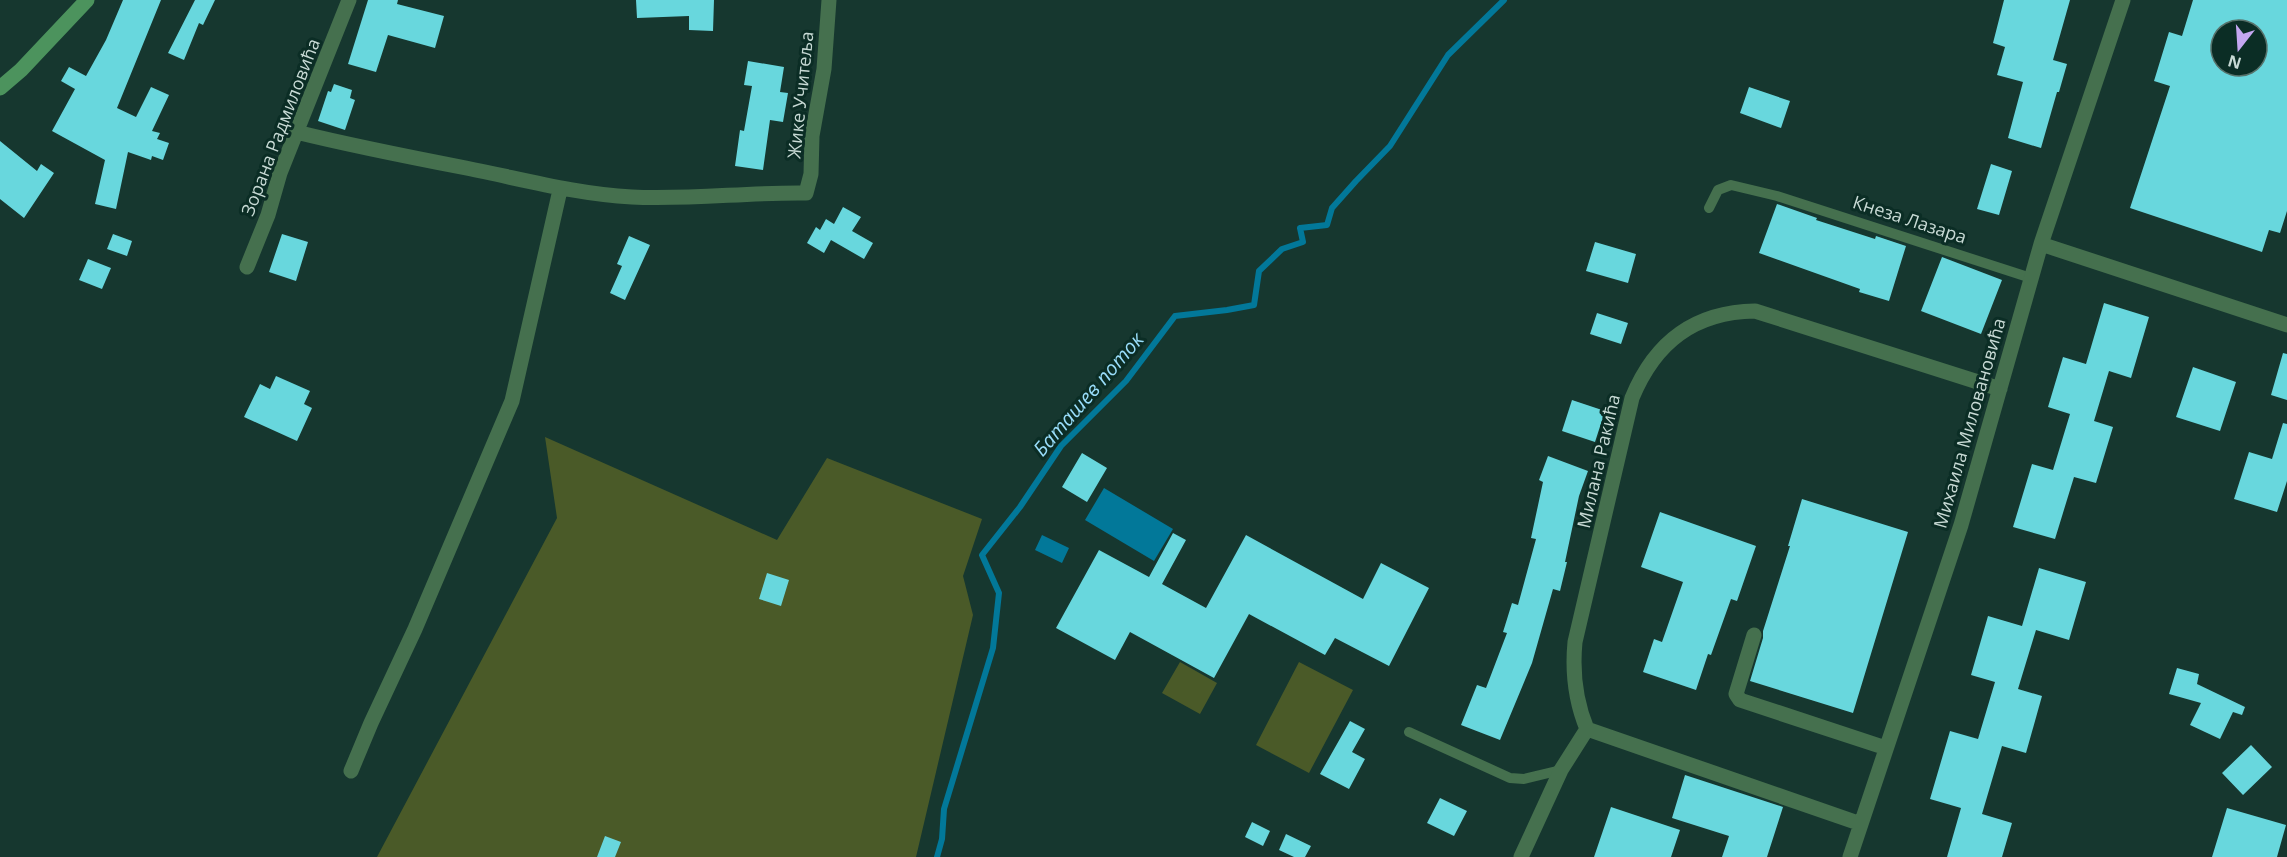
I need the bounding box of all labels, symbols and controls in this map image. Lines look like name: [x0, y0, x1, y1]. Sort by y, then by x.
north arrow: [2209, 18, 2269, 78]
street label: Жике Учитеља: [781, 30, 819, 160]
street label: Зорана Радмиловића: [235, 35, 325, 219]
text: N: [2225, 50, 2244, 75]
street label: Кнеза Лазара: [1850, 189, 1970, 249]
street label: Михаила Миловановића: [1927, 315, 2011, 531]
water label: Баташев поток: [1027, 325, 1150, 462]
street label: Милана Ракића: [1571, 392, 1625, 530]

